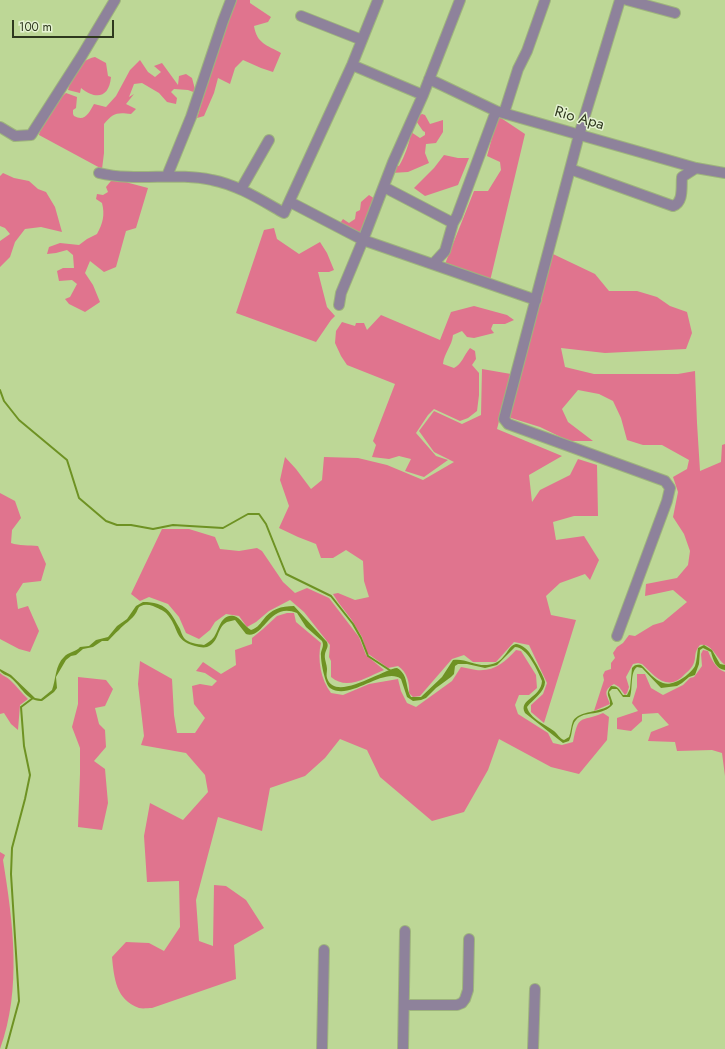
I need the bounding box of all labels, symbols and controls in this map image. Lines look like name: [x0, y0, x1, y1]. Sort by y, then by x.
scale bar: [14, 12, 116, 38]
text: 100 m: [19, 18, 52, 36]
street label: Rio Apa: [552, 103, 606, 135]

